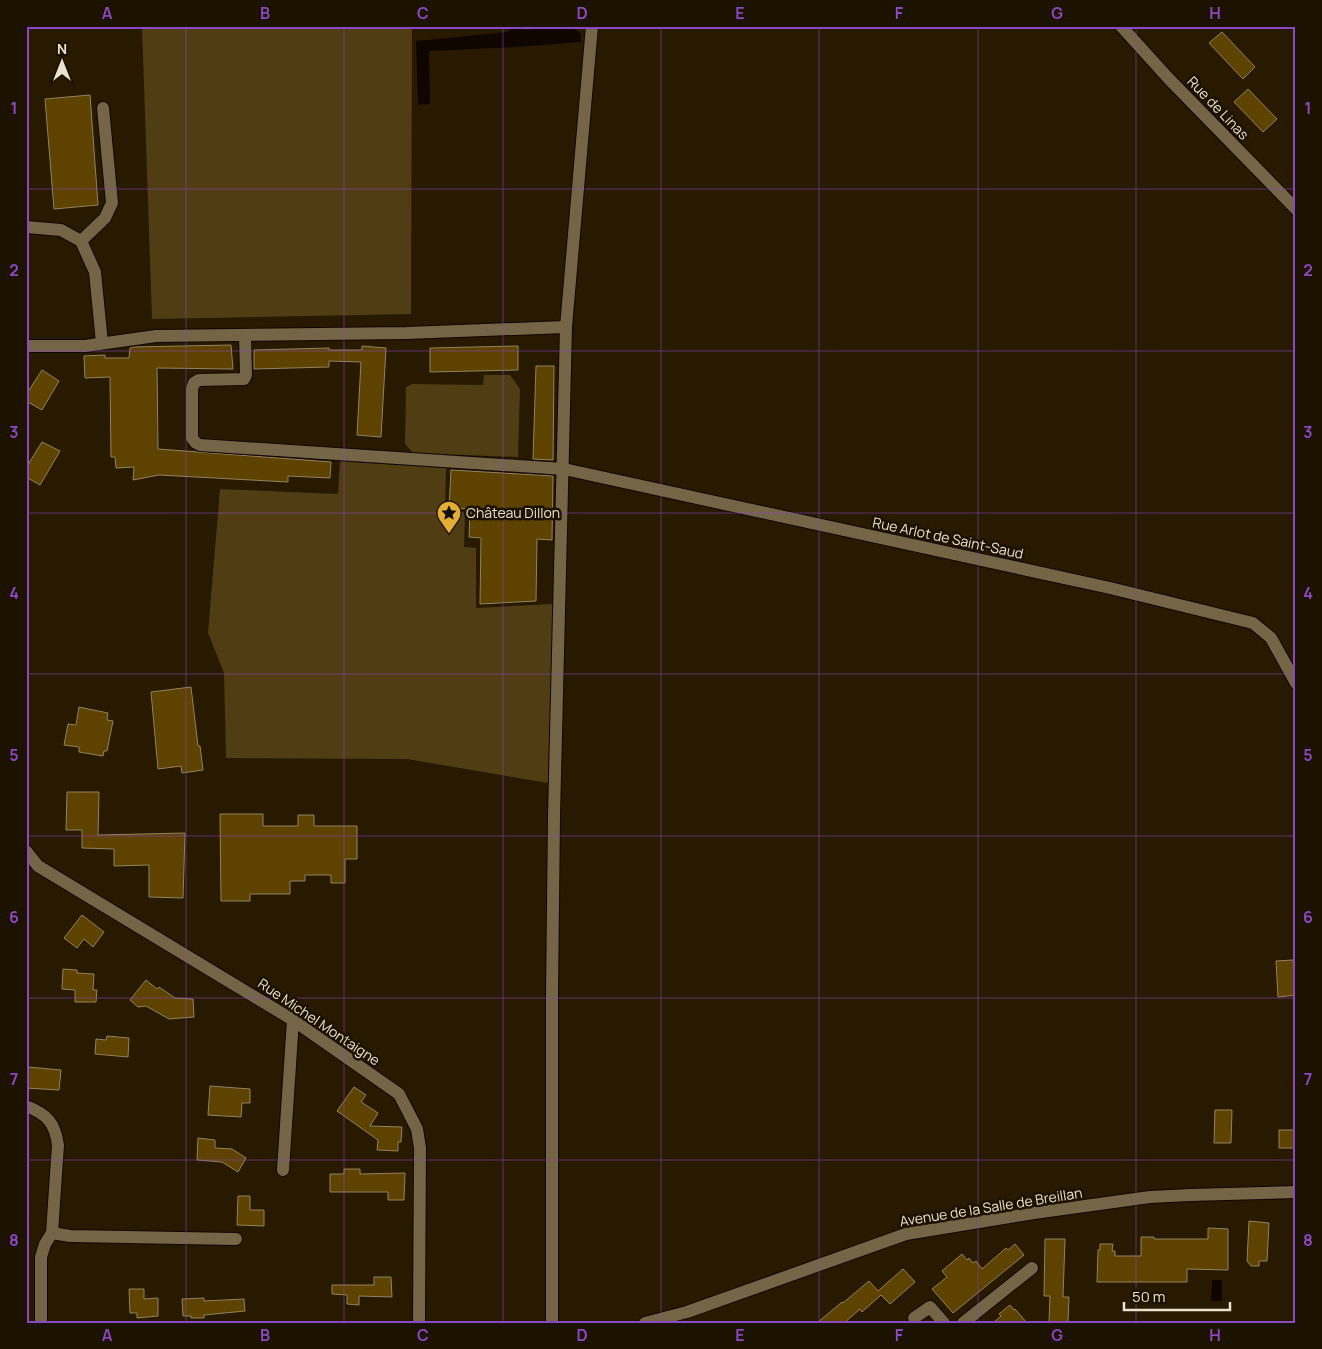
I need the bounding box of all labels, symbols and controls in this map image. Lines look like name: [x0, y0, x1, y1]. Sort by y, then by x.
text: A: [102, 2, 113, 24]
text: B: [260, 2, 270, 24]
text: C: [417, 2, 429, 24]
text: D: [576, 2, 588, 24]
text: E: [735, 2, 745, 24]
text: F: [895, 2, 904, 24]
text: G: [1051, 2, 1063, 24]
text: H: [1209, 2, 1221, 24]
north arrow: [38, 38, 88, 88]
text: N: [57, 39, 67, 58]
street label: Rue de Linas: [1183, 72, 1253, 143]
text: 1: [10, 97, 18, 119]
text: 1: [1304, 97, 1312, 119]
text: 2: [9, 259, 19, 281]
text: 2: [1303, 259, 1313, 281]
text: 3: [9, 421, 19, 443]
text: 3: [1303, 421, 1313, 443]
place icon: Château Dillon: [436, 500, 462, 534]
place label: Château Dillon: [466, 503, 560, 522]
street label: Rue Arlot de Saint-Saud: [871, 512, 1025, 563]
text: 4: [9, 582, 19, 604]
text: 4: [1303, 582, 1313, 604]
text: 5: [9, 744, 19, 766]
text: 5: [1303, 744, 1313, 766]
text: 6: [9, 906, 19, 928]
text: 6: [1303, 906, 1313, 928]
street label: Rue Michel Montaigne: [255, 974, 384, 1070]
text: 7: [10, 1068, 18, 1090]
text: 7: [1304, 1068, 1312, 1090]
street label: Avenue de la Salle de Breillan: [898, 1183, 1084, 1230]
text: 8: [9, 1229, 19, 1251]
text: 8: [1303, 1229, 1313, 1251]
scale bar: [1124, 1279, 1231, 1311]
text: 50 m: [1132, 1286, 1166, 1307]
text: A: [102, 1324, 113, 1346]
text: B: [260, 1324, 270, 1346]
text: C: [417, 1324, 429, 1346]
text: D: [576, 1324, 588, 1346]
text: E: [735, 1324, 745, 1346]
text: F: [895, 1324, 904, 1346]
text: G: [1051, 1324, 1063, 1346]
text: H: [1209, 1324, 1221, 1346]

